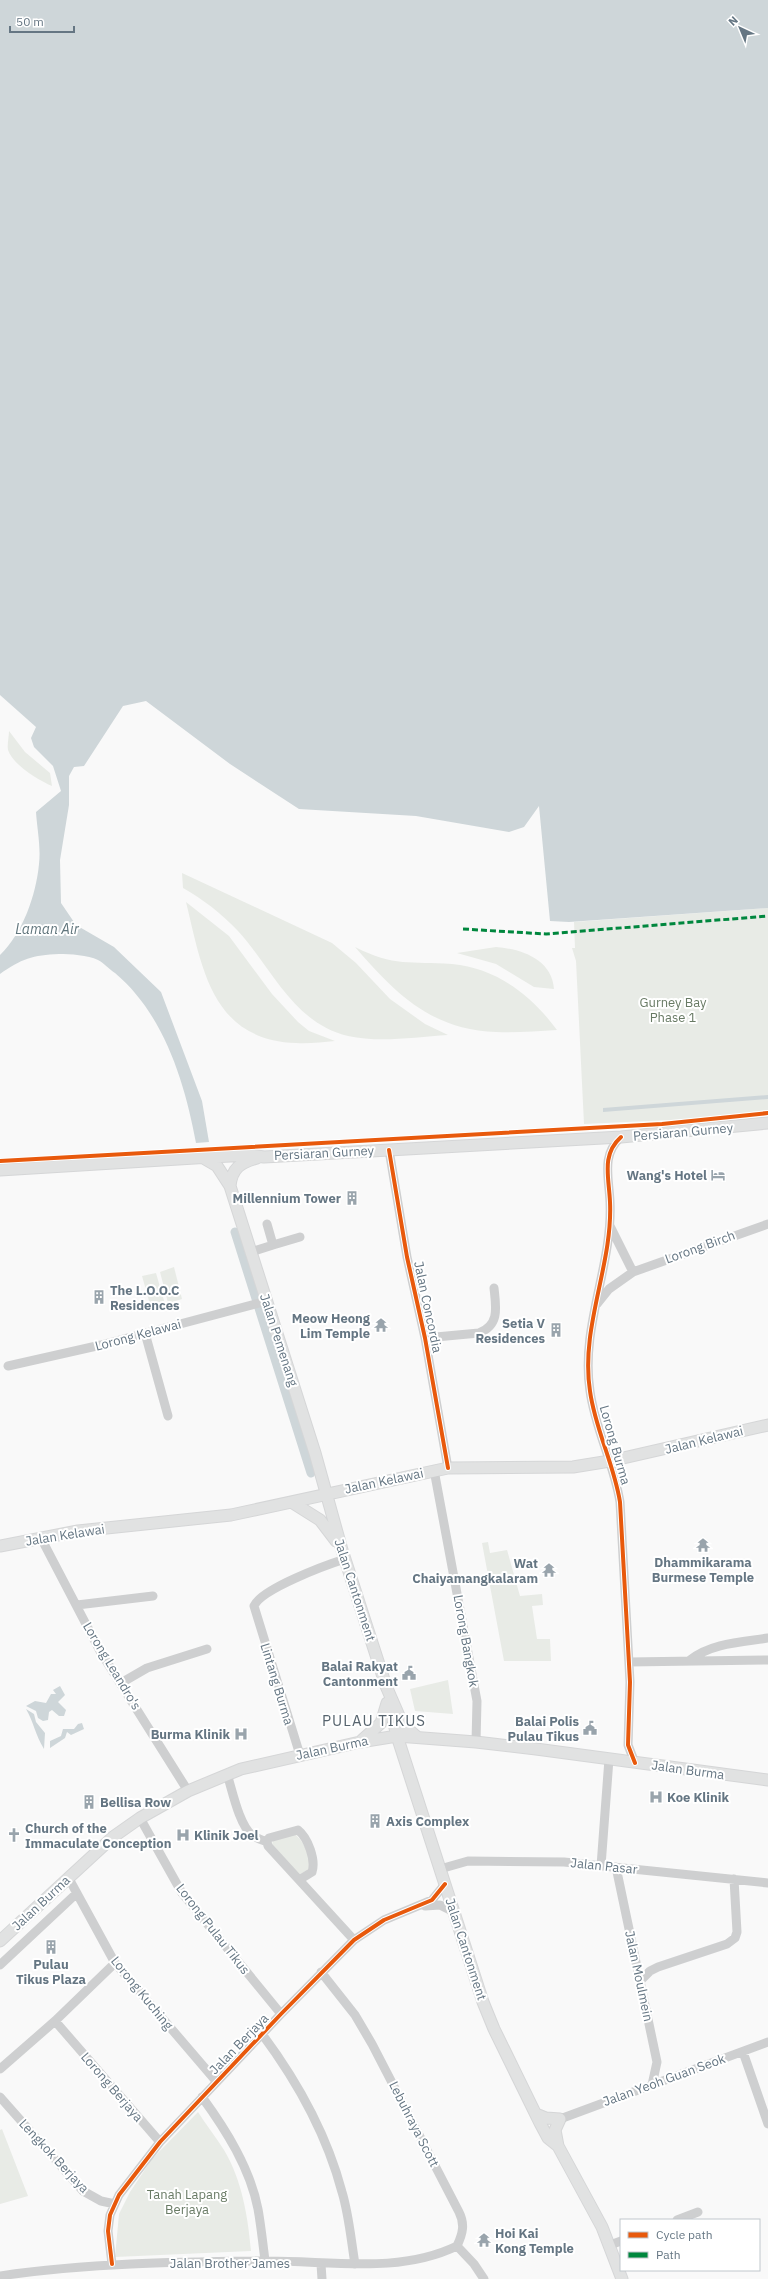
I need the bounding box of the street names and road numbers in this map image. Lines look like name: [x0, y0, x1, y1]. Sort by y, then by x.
street label: Persiaran Gurney: [632, 1119, 734, 1145]
street label: Persiaran Gurney: [273, 1142, 375, 1164]
street label: Lorong Birch: [663, 1226, 737, 1268]
street label: Jalan Concordia: [410, 1260, 446, 1355]
street label: Jalan Pemenang: [256, 1292, 302, 1389]
street label: Lorong Kelawai: [93, 1315, 183, 1355]
street label: Lorong Burma: [596, 1403, 634, 1487]
street label: Jalan Kelawai: [663, 1422, 745, 1458]
street label: Jalan Kelawai: [343, 1464, 425, 1498]
street label: Jalan Kelawai: [24, 1520, 106, 1550]
street label: Jalan Cantonment: [330, 1537, 380, 1643]
street label: Lorong Bangkok: [450, 1594, 483, 1689]
street label: Lorong Leandro's: [79, 1619, 145, 1713]
street label: Lintang Burma: [256, 1641, 298, 1727]
street label: Jalan Burma: [294, 1732, 370, 1764]
street label: Jalan Burma: [650, 1756, 726, 1784]
street label: Jalan Pasar: [570, 1854, 639, 1878]
street label: Jalan Burma: [8, 1872, 74, 1934]
street label: Lorong Pulau Tikus: [172, 1880, 254, 1978]
street label: Jalan Cantonment: [441, 1896, 491, 2002]
street label: Jalan Moulmein: [621, 1929, 657, 2023]
street label: Lorong Kuching: [107, 1953, 177, 2033]
street label: Jalan Berjaya: [206, 2010, 272, 2078]
street label: Lorong Berjaya: [77, 2049, 147, 2125]
street label: Jalan Yeoh Guan Seok: [600, 2050, 728, 2110]
street label: Lebuhraya Scott: [385, 2078, 443, 2170]
street label: Lengkok Berjaya: [15, 2115, 93, 2197]
street label: Jalan Brother James: [170, 2255, 290, 2272]

